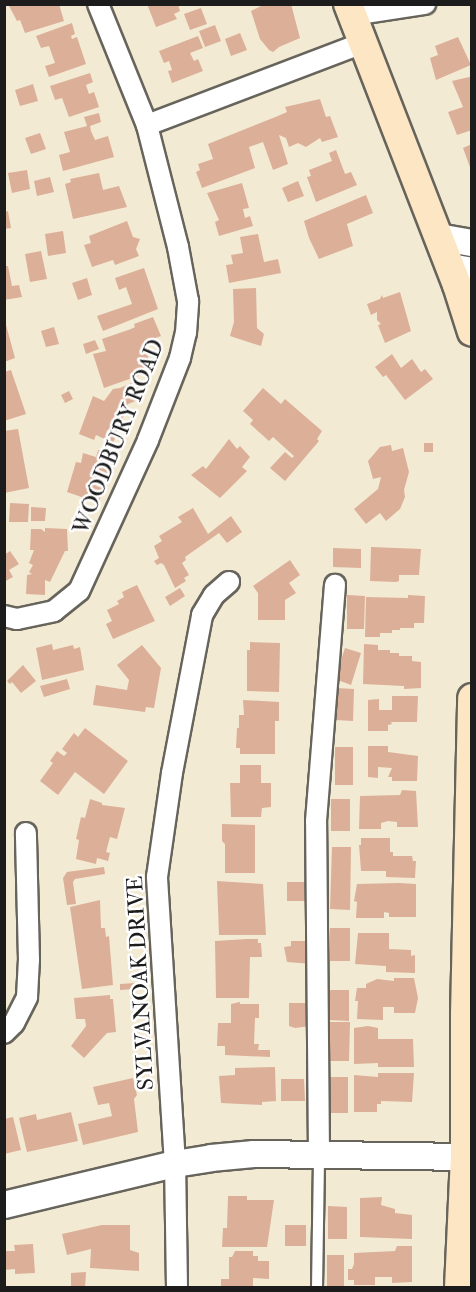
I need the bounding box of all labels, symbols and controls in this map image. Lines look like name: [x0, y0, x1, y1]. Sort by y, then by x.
street label: WOODBURY ROAD: [68, 336, 170, 538]
street label: SYLVANOAK DRIVE: [122, 875, 160, 1091]

